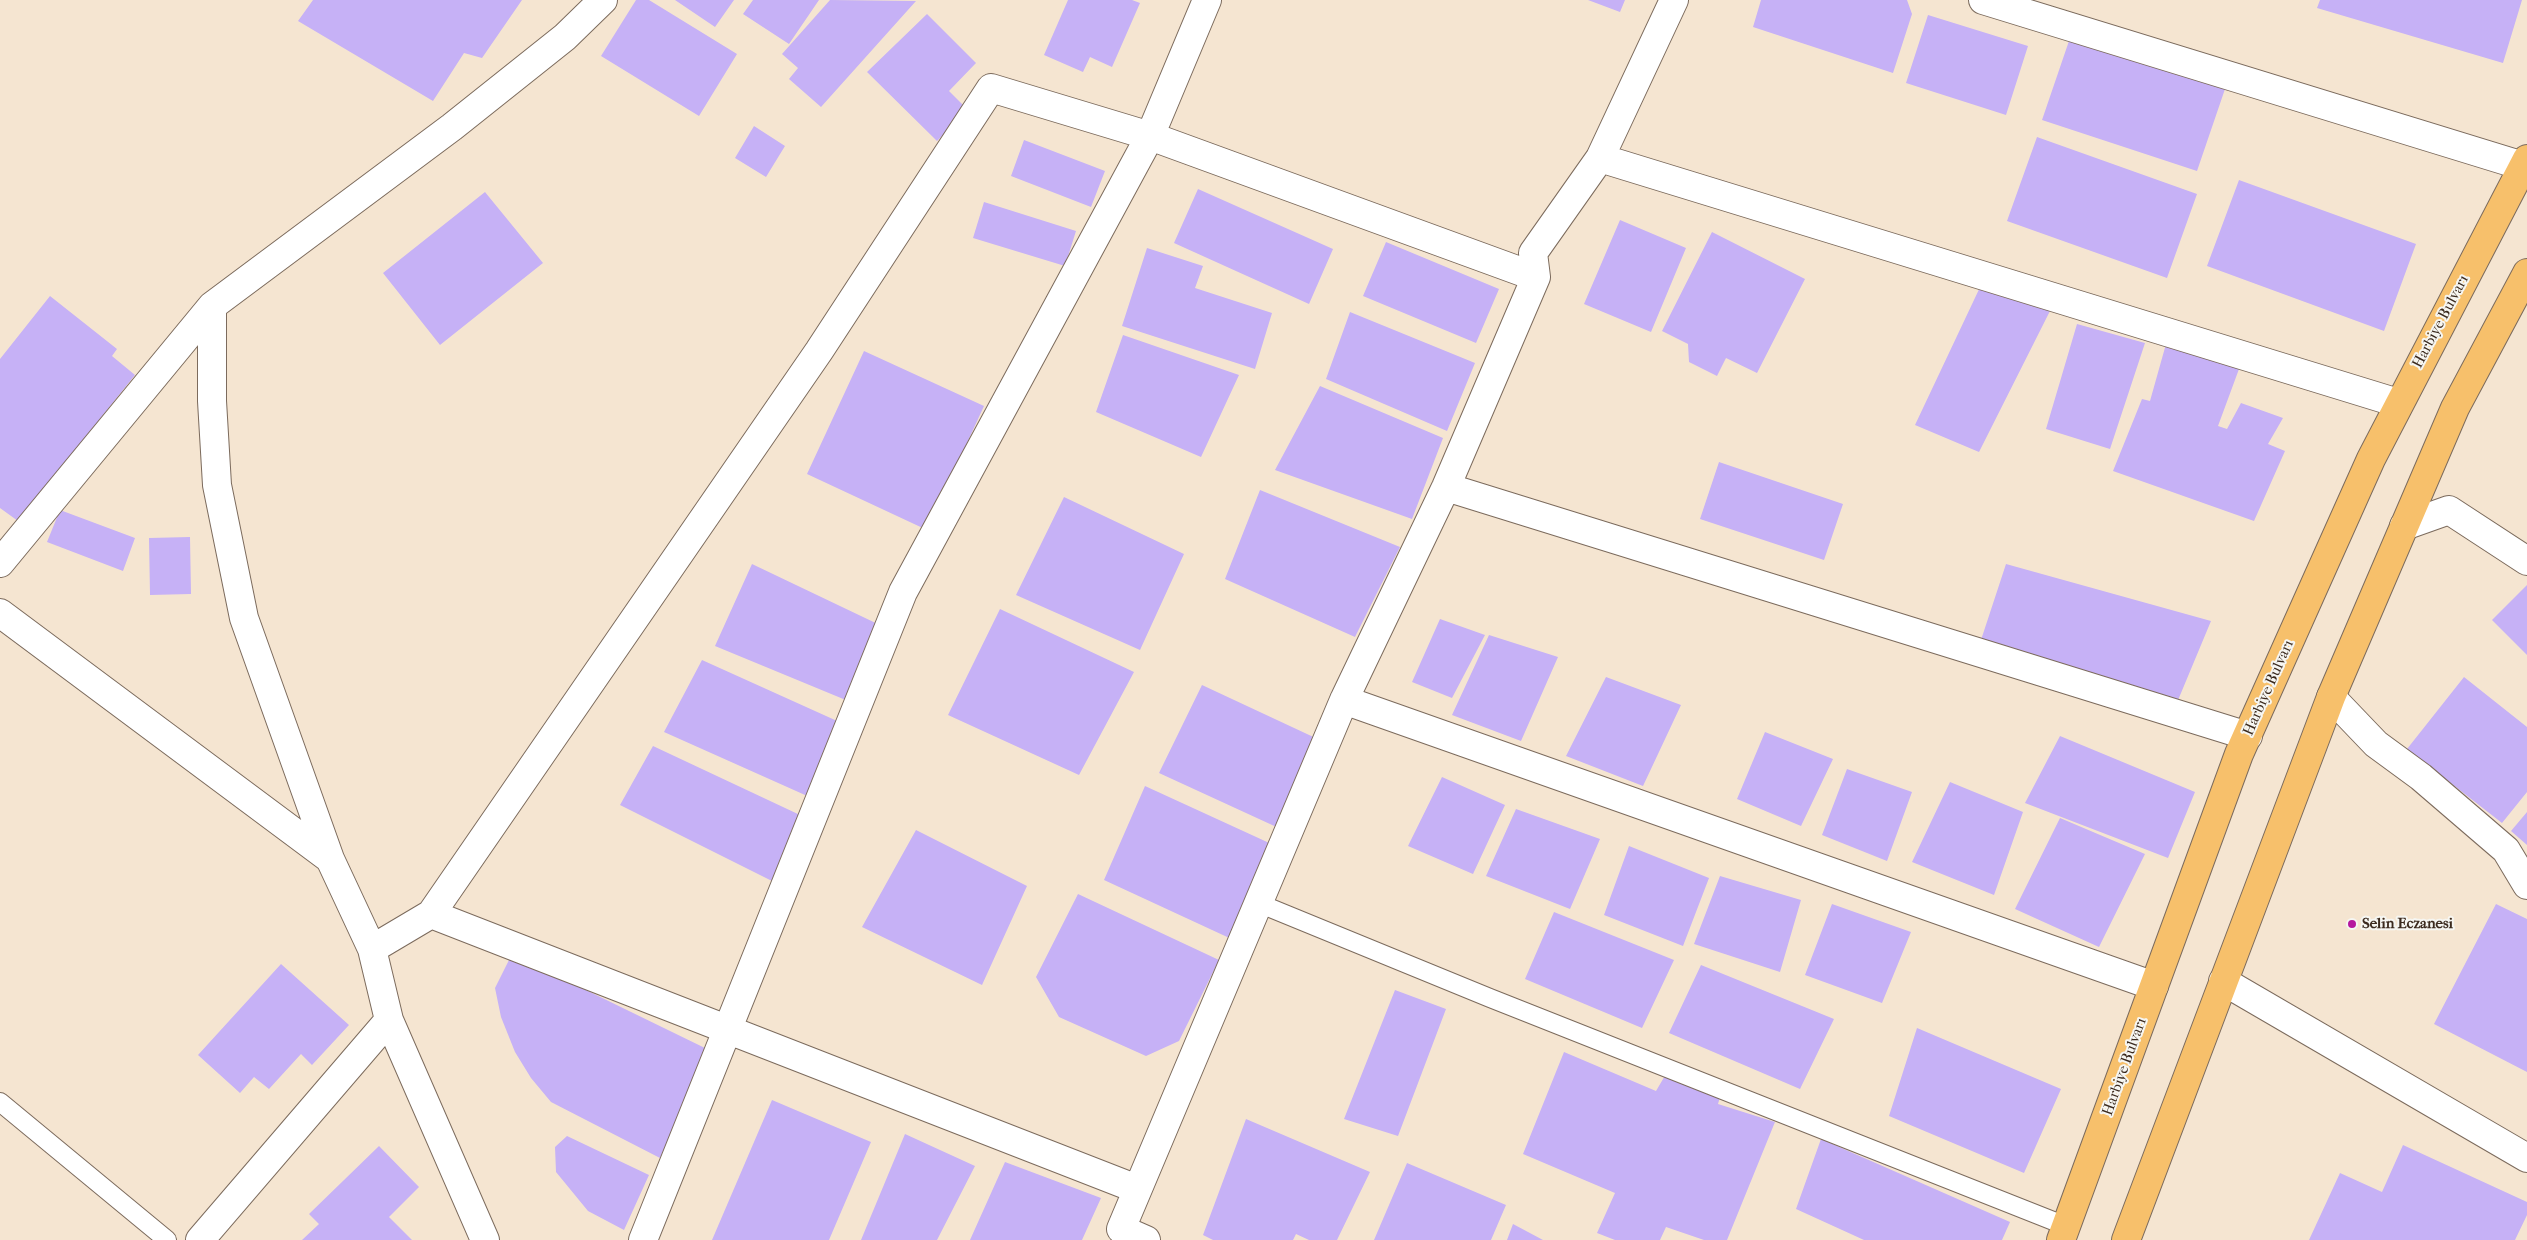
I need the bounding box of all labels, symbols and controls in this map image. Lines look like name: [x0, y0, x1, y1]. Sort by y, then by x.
street label: Harbiye Bulvarı: [2409, 272, 2473, 372]
street label: Harbiye Bulvarı: [2240, 637, 2298, 739]
place label: Selin Eczanesi: [2362, 915, 2453, 933]
marker: Selin Eczanesi: [2346, 918, 2358, 930]
street label: Harbiye Bulvarı: [2099, 1016, 2151, 1118]

